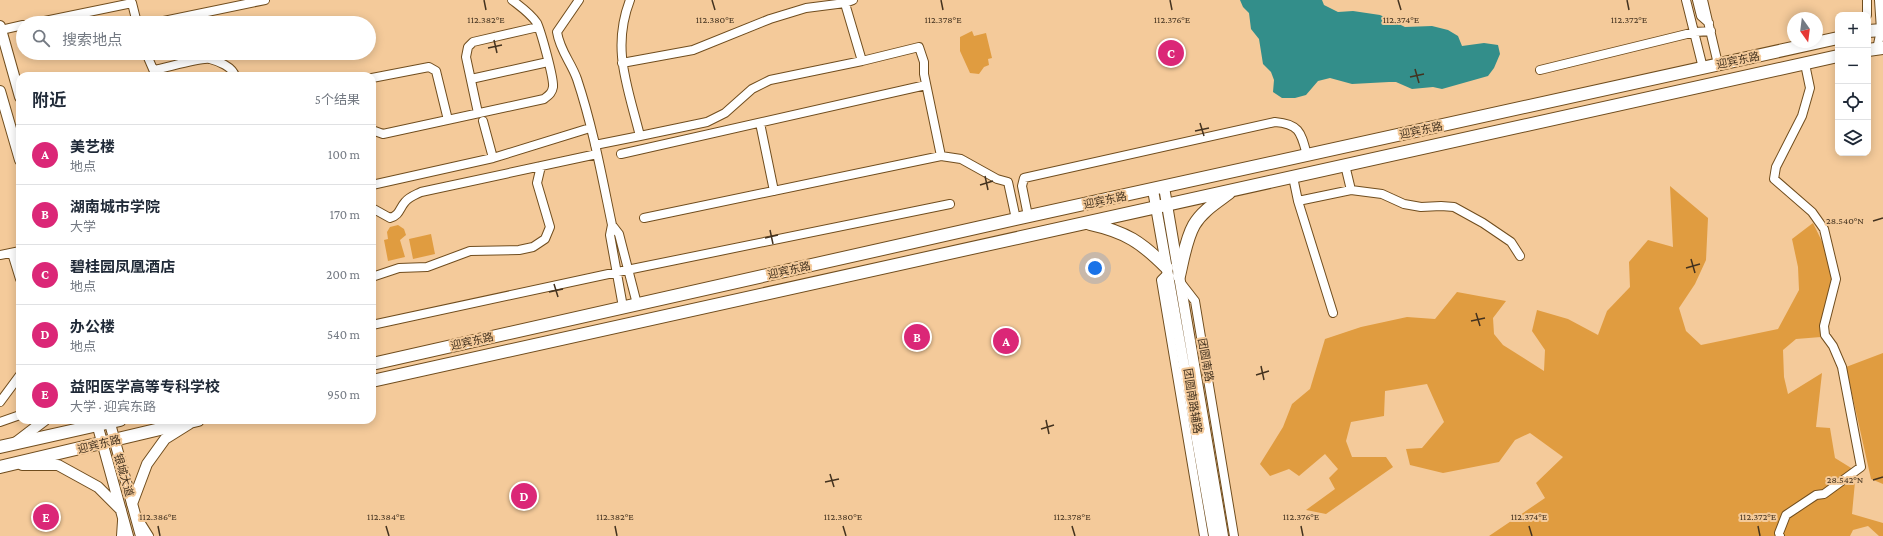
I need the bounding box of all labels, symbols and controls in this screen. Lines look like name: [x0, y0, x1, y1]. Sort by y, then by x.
north arrow: [1787, 12, 1823, 48]
map controls: [1835, 12, 1871, 156]
button: +: [1835, 12, 1871, 48]
text: 112.382°E: [467, 14, 505, 25]
text: 112.380°E: [696, 14, 735, 25]
text: 112.378°E: [924, 14, 962, 25]
text: 112.376°E: [1154, 14, 1191, 25]
text: 112.374°E: [1383, 14, 1420, 25]
text: 112.372°E: [1611, 14, 1648, 25]
search box: [16, 16, 376, 60]
icon: search: [30, 27, 52, 49]
text: 搜索地点: [62, 32, 122, 48]
pin: C: [1158, 38, 1184, 68]
button: −: [1835, 48, 1871, 84]
street label: 迎宾东路: [1715, 50, 1761, 70]
button: locate: [1835, 84, 1871, 120]
text: 附近: [32, 91, 66, 110]
text: 5个结果: [315, 92, 360, 107]
street label: 迎宾东路: [1398, 120, 1444, 140]
button: layers: [1835, 120, 1871, 156]
text: 美艺楼: [70, 139, 115, 155]
text: A: [41, 147, 49, 162]
text: 100 m: [328, 147, 360, 162]
text: 地点: [70, 159, 96, 174]
street label: 迎宾东路: [1082, 190, 1128, 210]
text: 湖南城市学院: [70, 199, 160, 215]
text: B: [41, 207, 49, 222]
text: 170 m: [330, 207, 360, 222]
text: 28.540°N: [1826, 215, 1864, 226]
text: 大学: [70, 219, 96, 234]
your location: [1085, 258, 1105, 278]
text: 碧桂园凤凰酒店: [70, 259, 175, 275]
street label: 迎宾东路: [766, 259, 812, 281]
text: C: [41, 267, 49, 282]
text: 200 m: [326, 267, 360, 282]
text: 地点: [70, 279, 96, 294]
text: 办公楼: [70, 319, 115, 335]
pin: B: [904, 322, 930, 352]
pin: A: [993, 326, 1019, 356]
text: D: [41, 327, 49, 342]
text: 540 m: [327, 327, 360, 342]
street label: 迎宾东路: [449, 330, 495, 352]
street label: 团圆南路: [1196, 337, 1216, 383]
text: 地点: [70, 339, 96, 354]
street label: 团圆南路辅路: [1182, 367, 1204, 435]
text: 益阳医学高等专科学校: [70, 379, 220, 395]
text: E: [41, 387, 49, 402]
text: 950 m: [327, 387, 360, 402]
text: 大学 · 迎宾东路: [70, 399, 156, 414]
street label: 迎宾东路: [76, 433, 122, 455]
street label: 银城大道: [112, 452, 136, 498]
text: 28.542°N: [1827, 474, 1864, 485]
pin: D: [511, 481, 537, 511]
pin: E: [33, 502, 59, 532]
text: 112.386°E: [139, 511, 177, 522]
text: 112.384°E: [367, 511, 405, 522]
text: 112.382°E: [596, 511, 634, 522]
text: 112.380°E: [824, 511, 863, 522]
text: 112.378°E: [1053, 511, 1091, 522]
text: 112.376°E: [1283, 511, 1320, 522]
text: 112.374°E: [1511, 511, 1548, 522]
text: 112.372°E: [1740, 511, 1777, 522]

